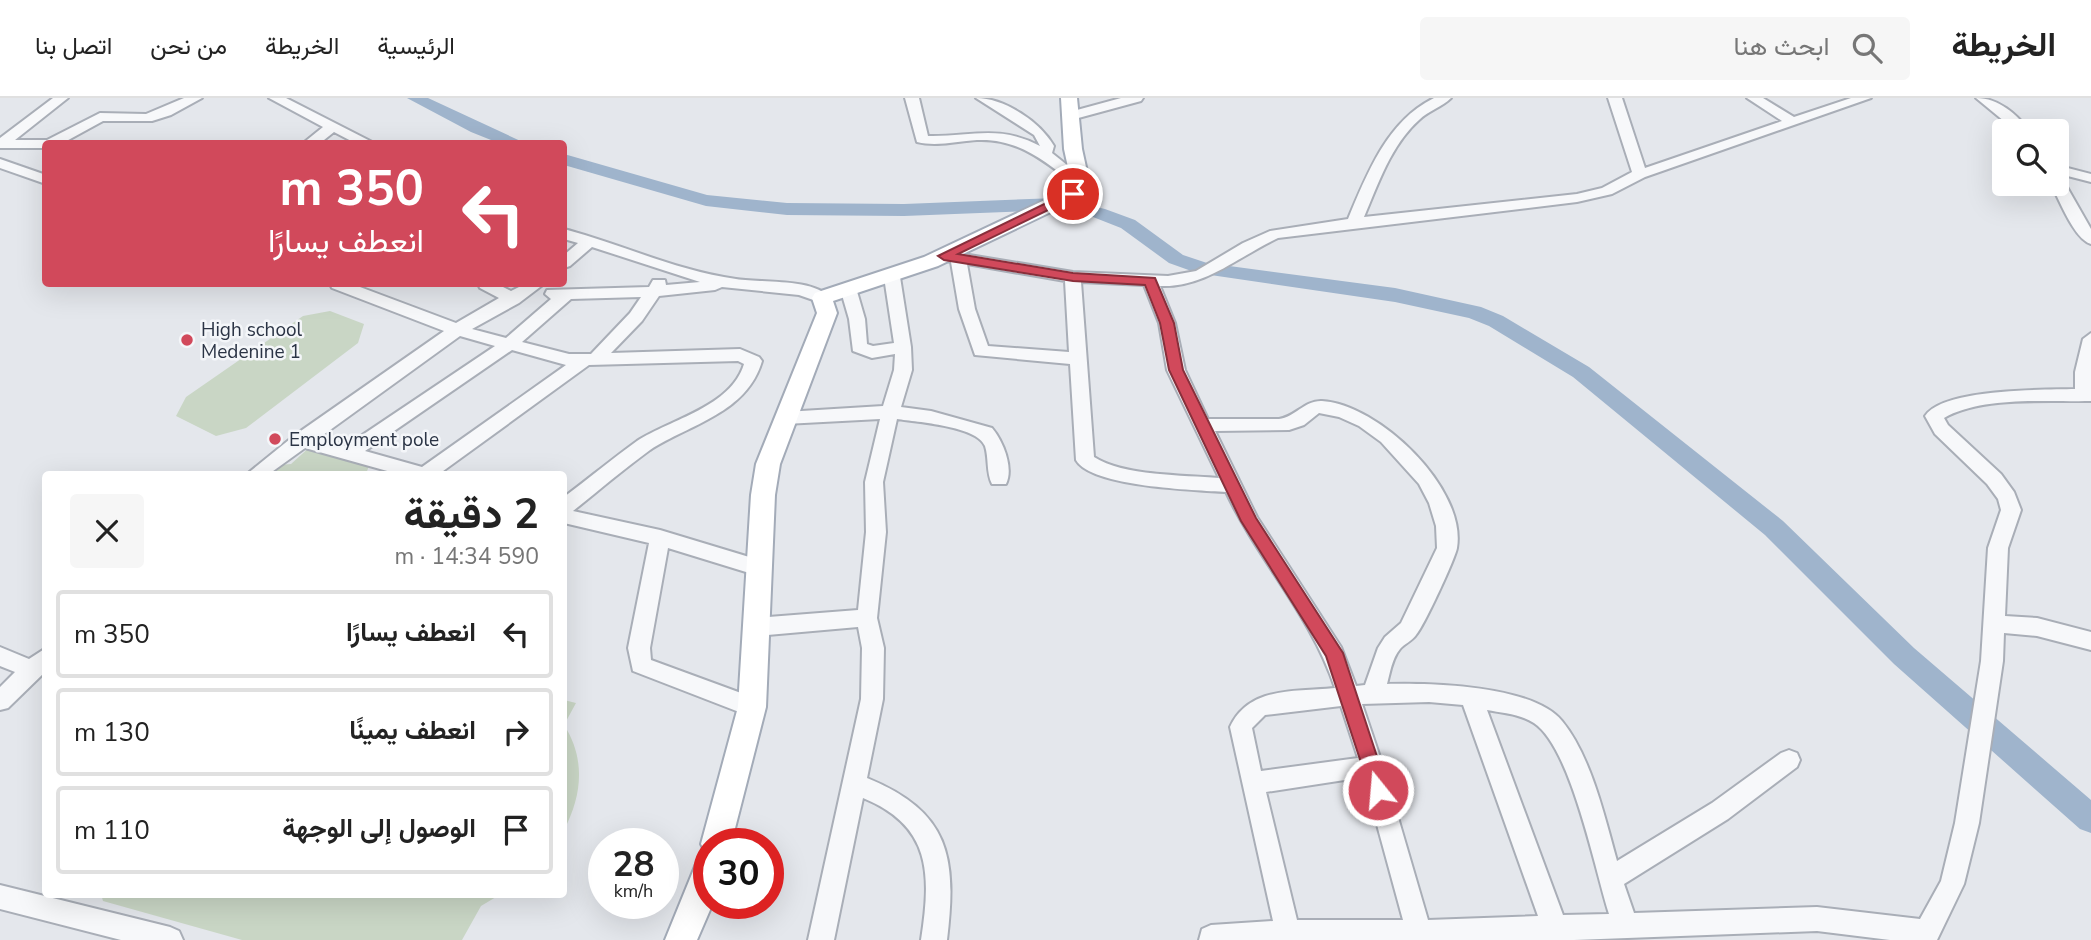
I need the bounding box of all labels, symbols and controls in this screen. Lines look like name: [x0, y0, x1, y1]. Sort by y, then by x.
search box: [1420, 17, 1910, 80]
text: الخريطة: [1952, 23, 2056, 68]
text: ابحث هنا: [1734, 29, 1830, 64]
icon: search: [1848, 29, 1886, 67]
text: اتصل بنا: [35, 30, 112, 62]
text: من نحن: [150, 30, 227, 62]
text: الخريطة: [265, 30, 339, 62]
text: الرئيسية: [377, 30, 455, 62]
map controls: [1992, 119, 2069, 196]
button: search: [1992, 119, 2069, 196]
text: 350 m: [280, 155, 424, 222]
pin: [1043, 164, 1103, 224]
icon: left: [448, 168, 539, 259]
icon: arrive: [1054, 175, 1092, 213]
text: انعطف يسارًا: [268, 220, 424, 263]
place label: High school Medenine 1: [201, 317, 303, 365]
marker: High school Medenine 1: [179, 332, 195, 348]
place label: Employment pole: [289, 427, 439, 453]
marker: Employment pole: [267, 431, 283, 447]
text: 2 دقيقة: [403, 486, 539, 543]
button: close: [70, 494, 144, 568]
text: 590 m · 14:34: [394, 541, 539, 572]
text: انعطف يسارًا: [346, 615, 476, 650]
icon: left: [497, 615, 535, 653]
text: 350 m: [74, 617, 150, 652]
text: انعطف يمينًا: [349, 713, 476, 748]
icon: right: [497, 713, 535, 751]
text: 130 m: [74, 715, 150, 750]
position arrow: [1341, 753, 1415, 827]
text: الوصول إلى الوجهة: [282, 811, 476, 846]
icon: arrive: [497, 811, 535, 849]
text: 110 m: [74, 813, 150, 848]
speed limit sign: 30: [693, 828, 784, 919]
text: 28: [612, 841, 655, 888]
text: km/h: [614, 879, 653, 903]

